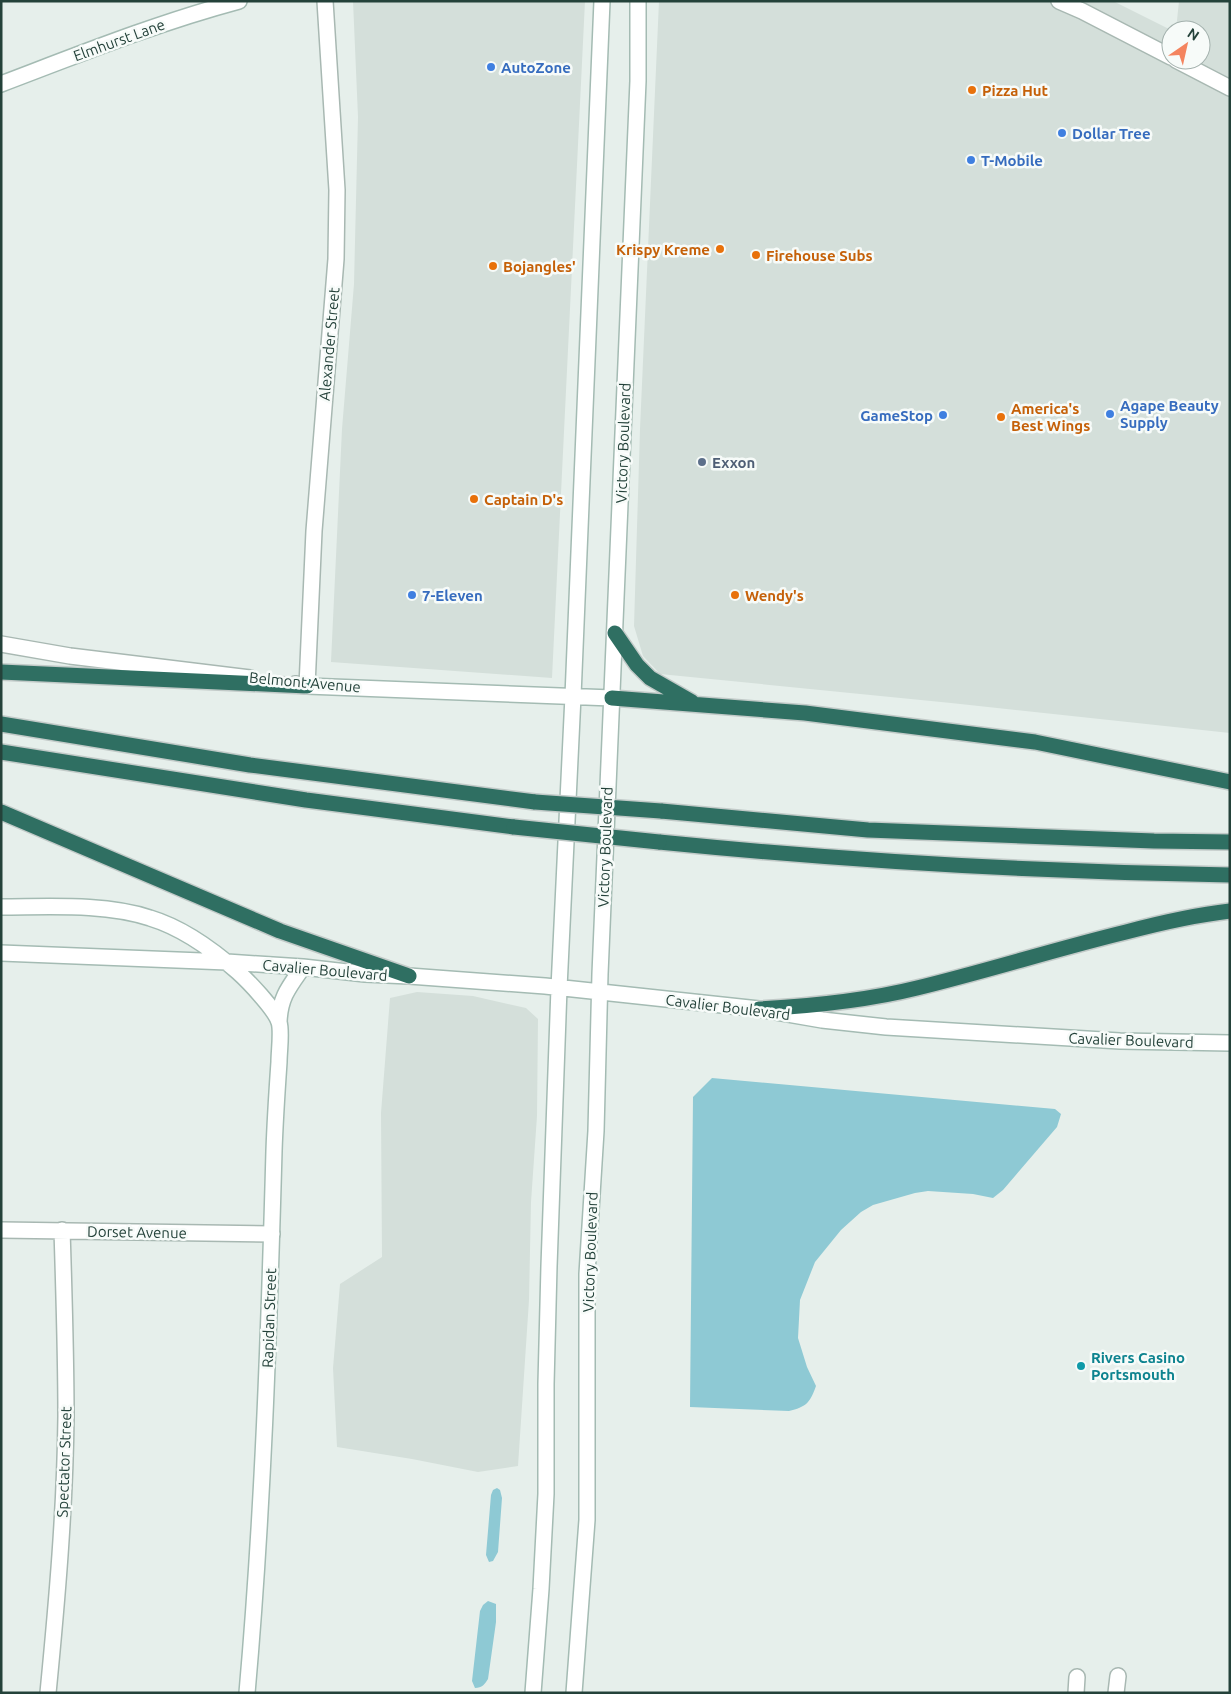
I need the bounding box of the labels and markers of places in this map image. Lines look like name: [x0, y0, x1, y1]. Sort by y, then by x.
place label: AutoZone: [501, 59, 571, 76]
marker: AutoZone: [485, 61, 497, 73]
place label: Pizza Hut: [982, 82, 1049, 99]
marker: Pizza Hut: [966, 84, 978, 96]
place label: Dollar Tree: [1072, 125, 1151, 142]
marker: Dollar Tree: [1056, 127, 1068, 139]
place label: T-Mobile: [981, 152, 1043, 169]
marker: T-Mobile: [965, 154, 977, 166]
place label: Krispy Kreme: [616, 241, 710, 258]
marker: Krispy Kreme: [714, 243, 726, 255]
place label: Firehouse Subs: [766, 247, 873, 264]
marker: Firehouse Subs: [750, 249, 762, 261]
place label: Bojangles': [503, 258, 576, 275]
marker: Bojangles': [487, 260, 499, 272]
place label: Agape Beauty Supply: [1120, 397, 1219, 431]
place label: America's Best Wings: [1011, 400, 1090, 434]
place label: GameStop: [860, 407, 933, 424]
marker: Agape Beauty Supply: [1104, 408, 1116, 420]
marker: GameStop: [937, 409, 949, 421]
marker: America's Best Wings: [995, 411, 1007, 423]
place label: Exxon: [712, 454, 755, 471]
marker: Exxon: [696, 456, 708, 468]
place label: Captain D's: [484, 491, 563, 508]
marker: Captain D's: [468, 493, 480, 505]
place label: 7-Eleven: [422, 587, 483, 604]
place label: Wendy's: [745, 587, 804, 604]
marker: 7-Eleven: [406, 589, 418, 601]
marker: Wendy's: [729, 589, 741, 601]
place label: Rivers Casino Portsmouth: [1091, 1349, 1185, 1383]
marker: Rivers Casino Portsmouth: [1075, 1360, 1087, 1372]

